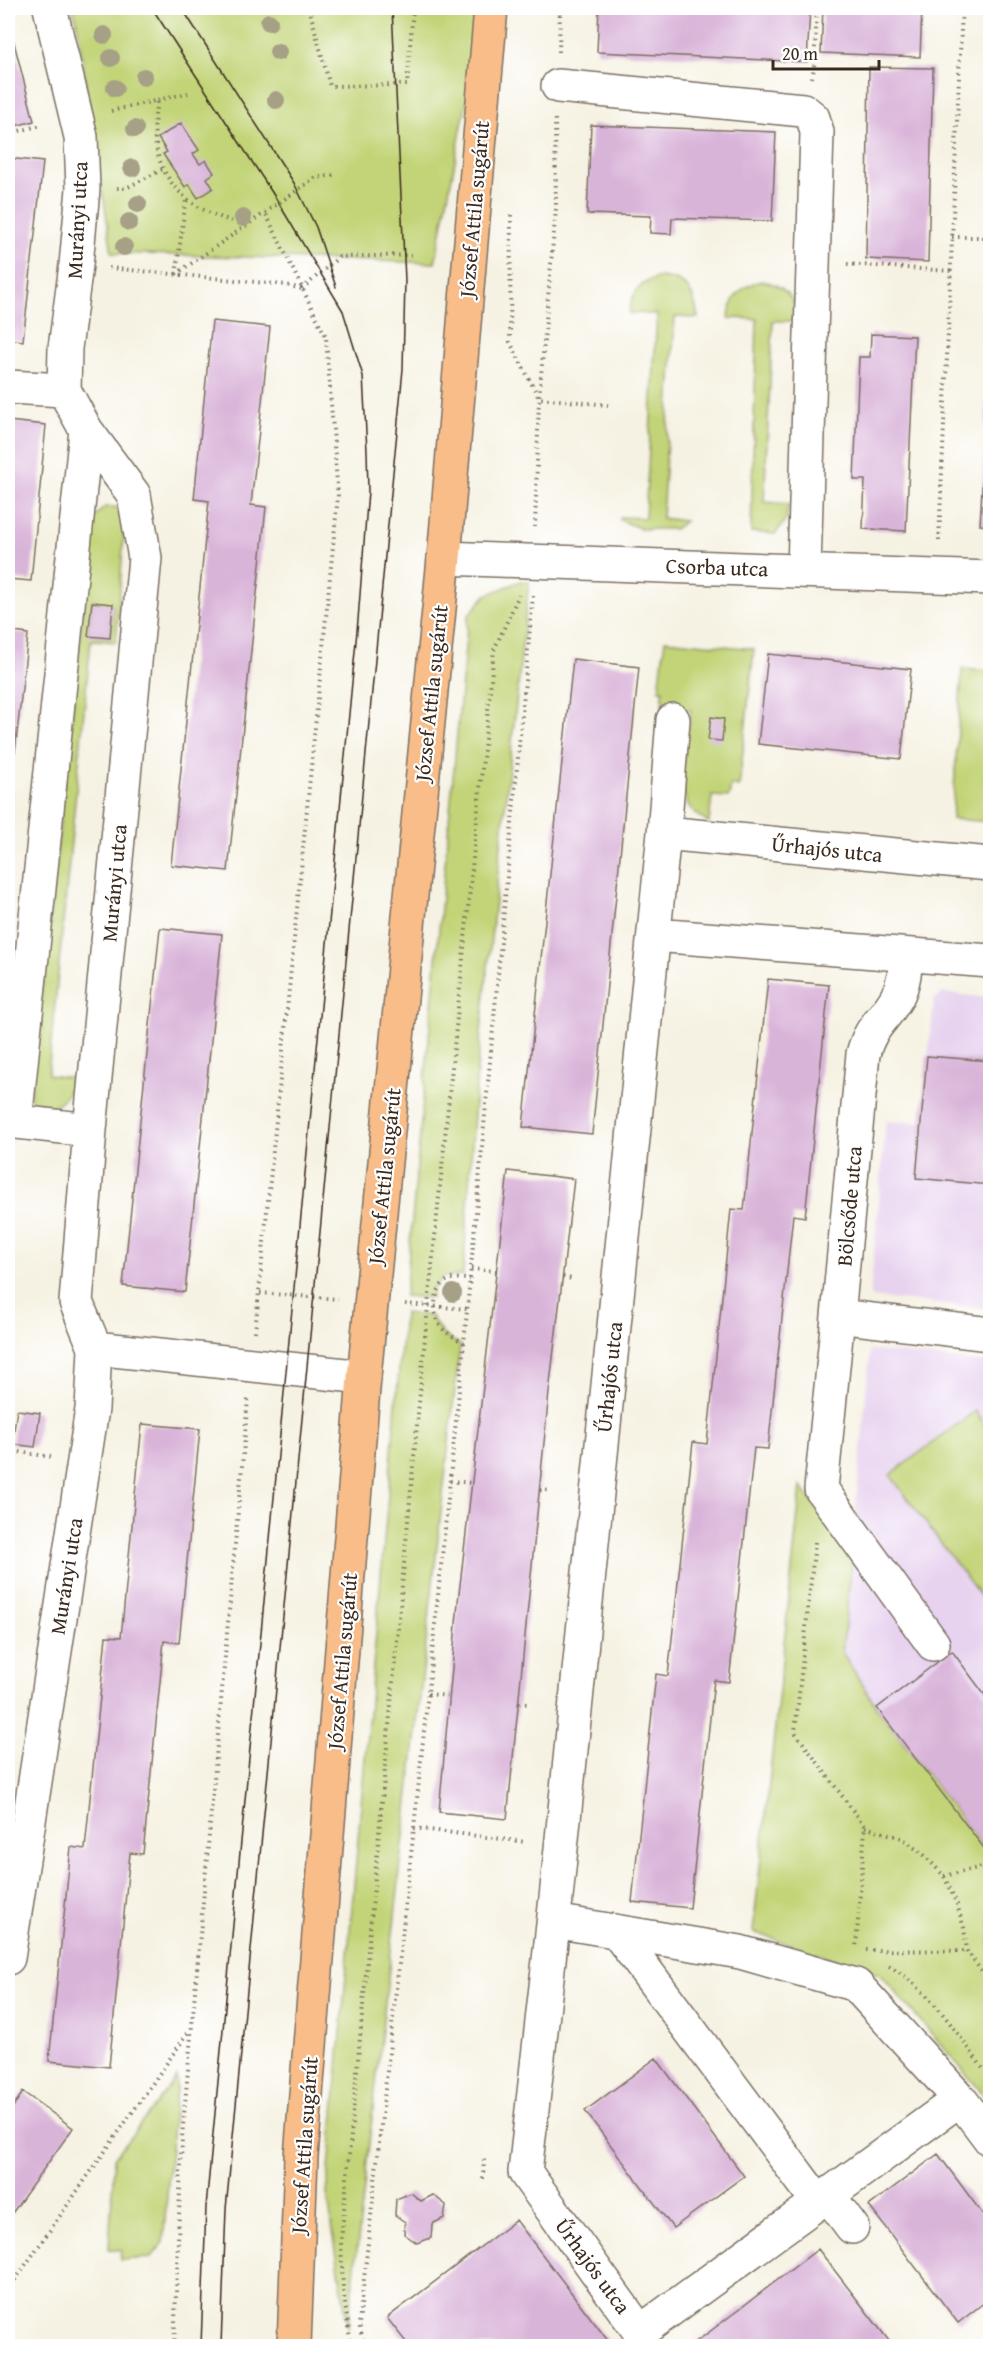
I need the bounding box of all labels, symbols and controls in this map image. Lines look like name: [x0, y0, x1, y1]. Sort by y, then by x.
scale bar: [773, 33, 880, 71]
text: 20 m: [782, 40, 818, 67]
street label: József Attila sugárút: [451, 119, 497, 302]
street label: Murányi utca: [58, 160, 96, 280]
street label: Csorba utca: [665, 550, 769, 584]
street label: József Attila sugárút: [406, 603, 456, 786]
street label: Murányi utca: [93, 823, 135, 943]
street label: Űrhajós utca: [770, 828, 884, 870]
street label: József Attila sugárút: [359, 1086, 409, 1269]
street label: Bölcsőde utca: [828, 1145, 870, 1267]
street label: Űrhajós utca: [588, 1320, 630, 1434]
street label: Murányi utca: [41, 1515, 91, 1637]
street label: József Attila sugárút: [319, 1571, 365, 1754]
street label: József Attila sugárút: [282, 2055, 326, 2238]
street label: Űrhajós utca: [548, 2212, 638, 2320]

